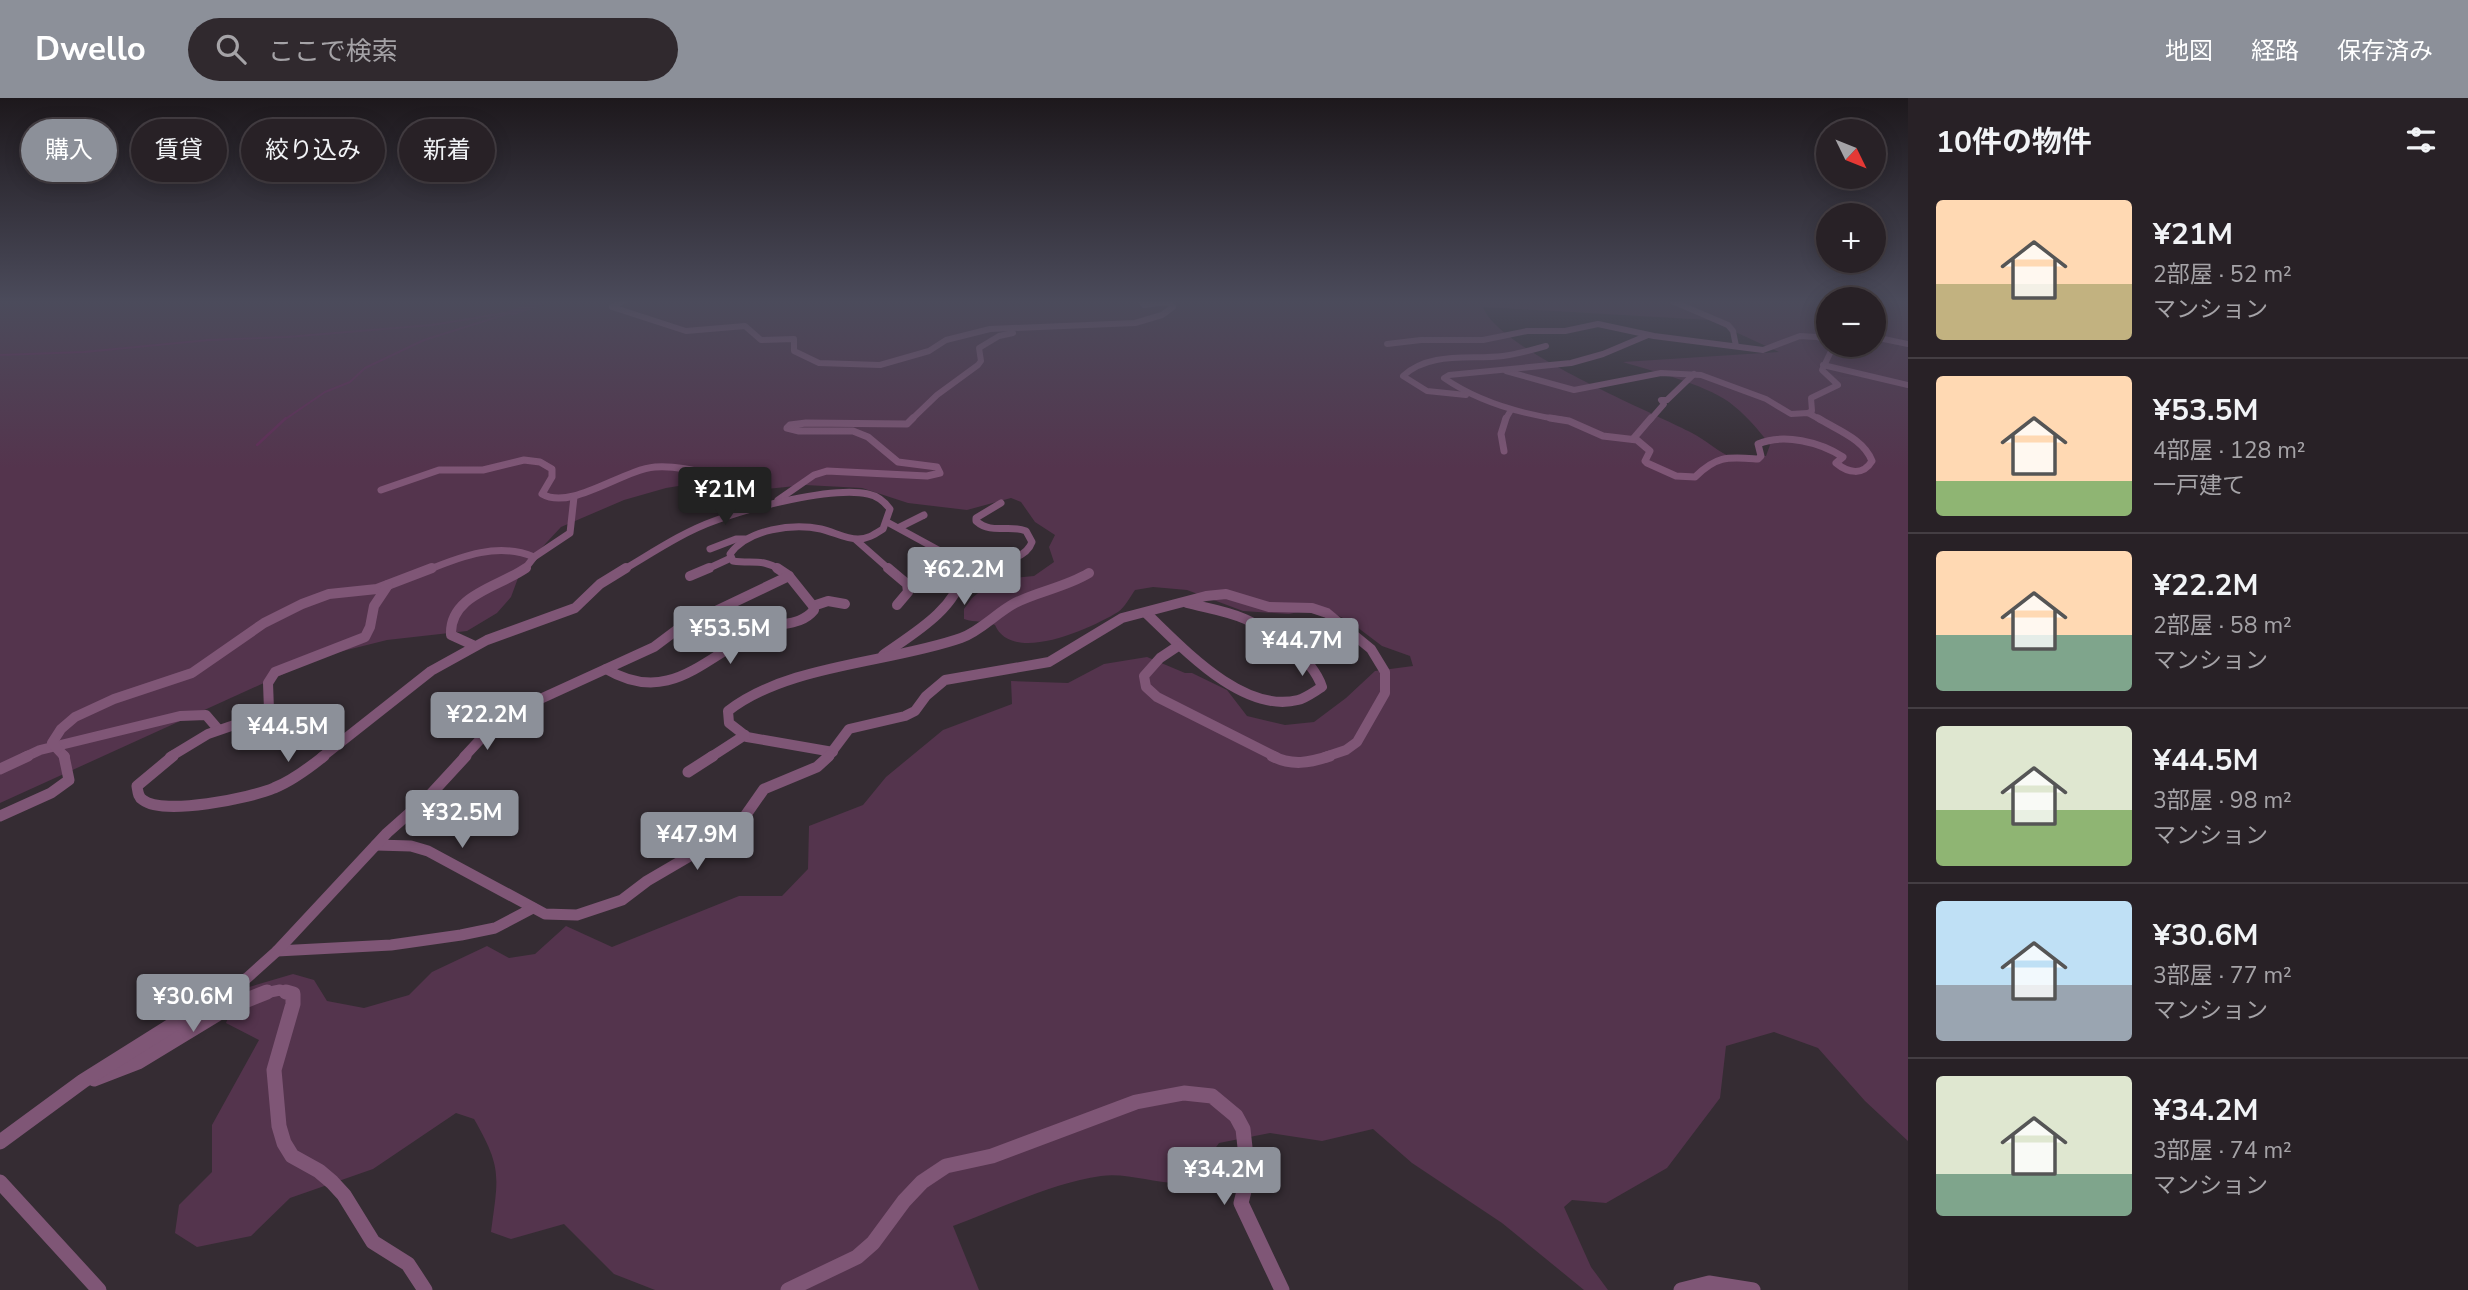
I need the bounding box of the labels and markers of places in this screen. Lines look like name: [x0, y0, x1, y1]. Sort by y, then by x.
pin: ¥21M: [684, 468, 766, 527]
pin: ¥62.2M: [907, 547, 1021, 607]
pin: ¥53.5M: [673, 606, 787, 666]
pin: ¥44.7M: [1245, 618, 1359, 678]
pin: ¥22.2M: [430, 692, 544, 752]
pin: ¥44.5M: [231, 704, 345, 764]
pin: ¥32.5M: [405, 790, 519, 850]
pin: ¥47.9M: [640, 812, 754, 872]
pin: ¥30.6M: [136, 974, 250, 1034]
pin: ¥34.2M: [1167, 1148, 1281, 1207]

